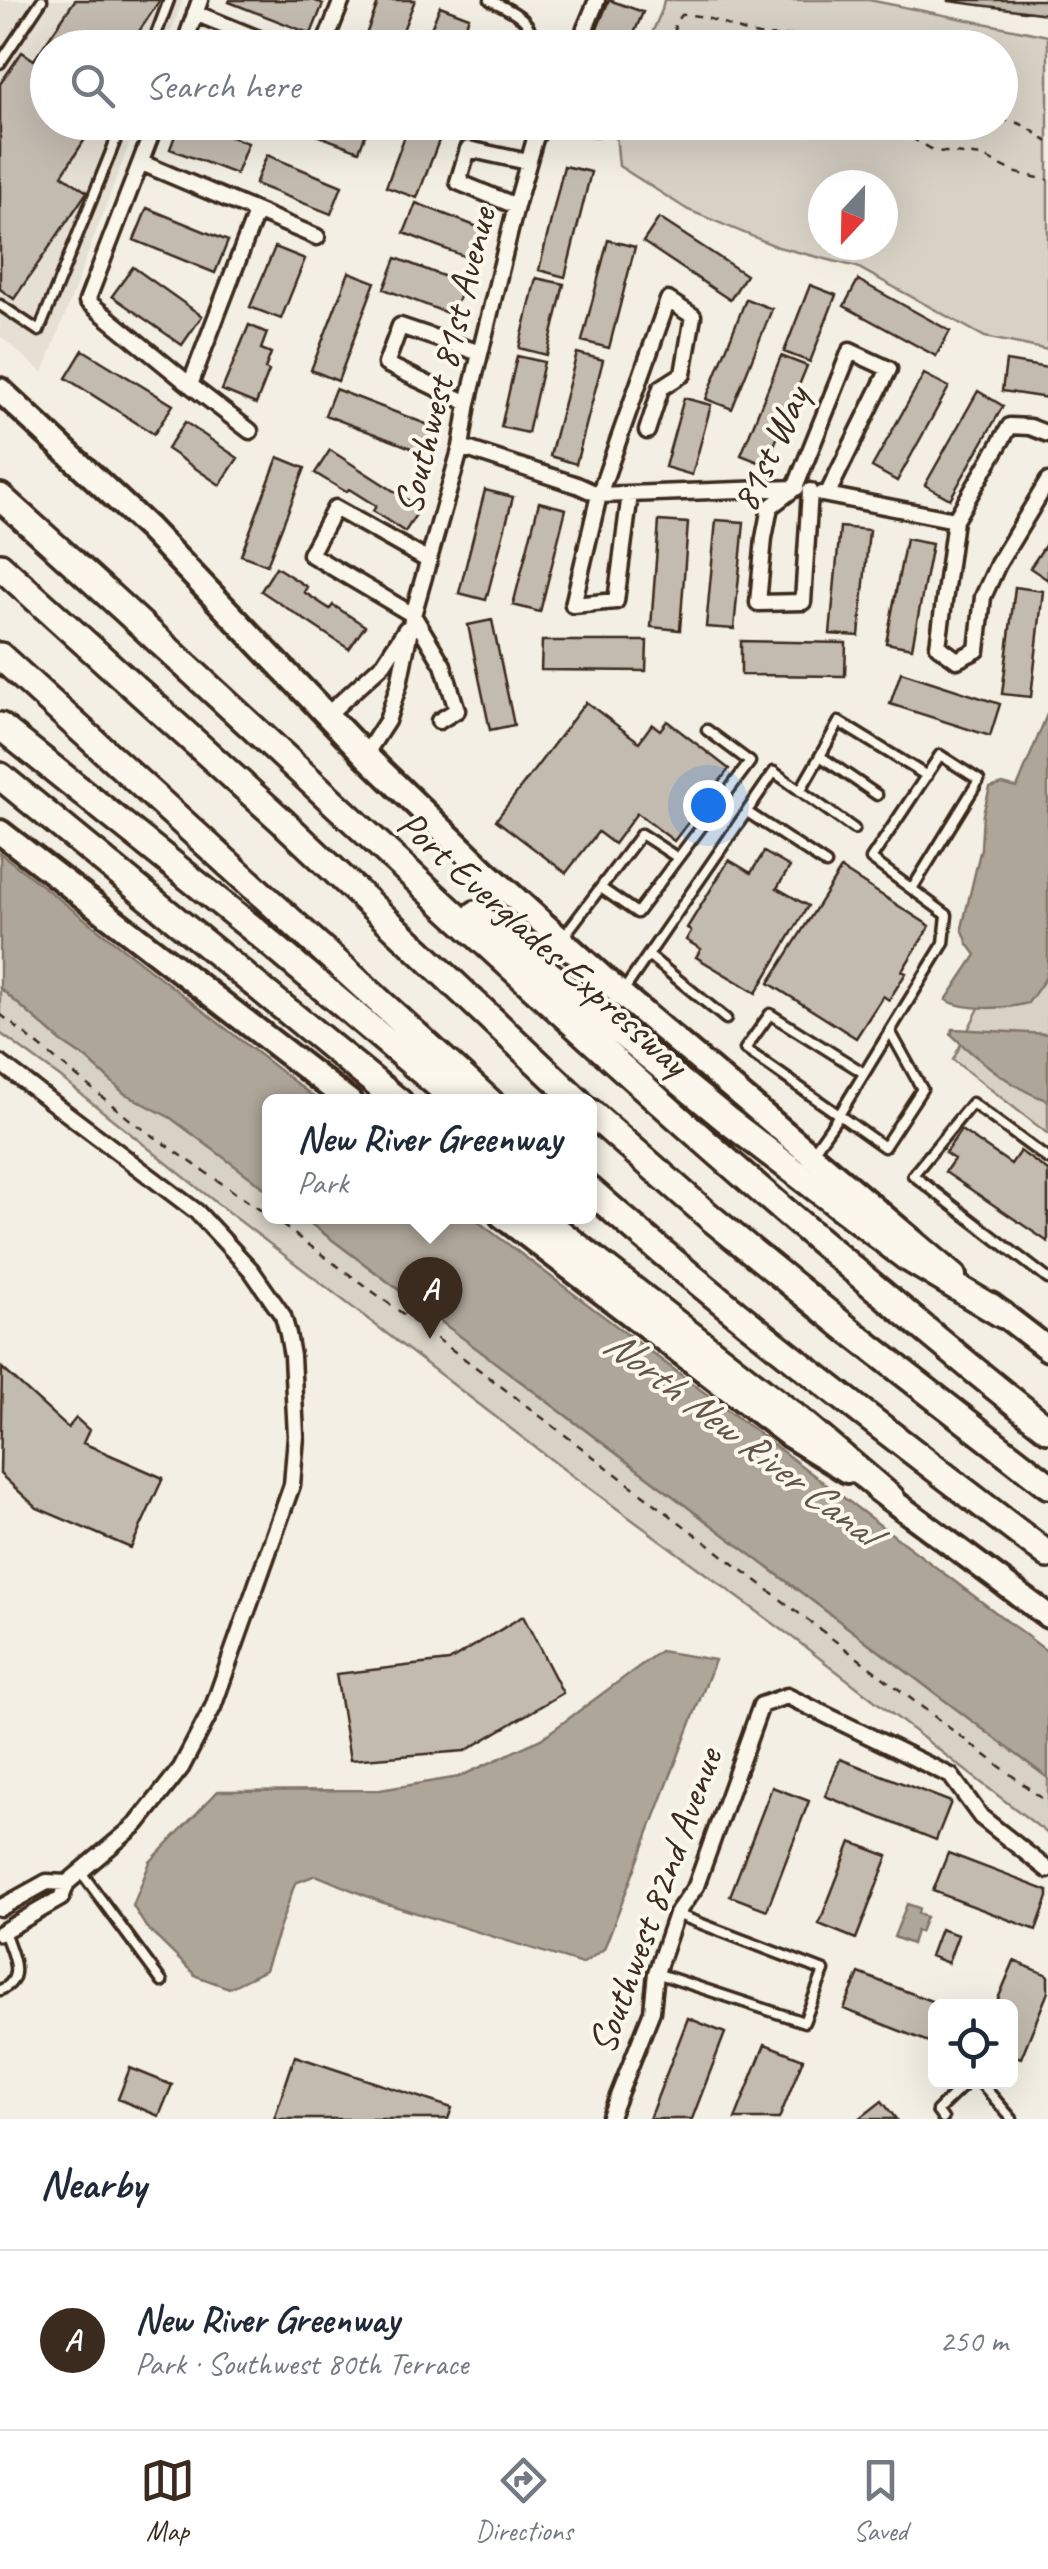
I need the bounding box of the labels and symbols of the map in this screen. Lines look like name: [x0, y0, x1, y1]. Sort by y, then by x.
north arrow: [808, 170, 898, 260]
street label: Southwest 81st Avenue: [383, 200, 508, 520]
street label: 81st Way: [719, 375, 822, 520]
your location: [683, 780, 734, 831]
street label: Port Everglades Expressway: [387, 799, 702, 1089]
pin: A: [398, 1256, 462, 1339]
water label: North New River Canal: [594, 1317, 899, 1565]
street label: Southwest 82nd Avenue: [577, 1739, 734, 2060]

